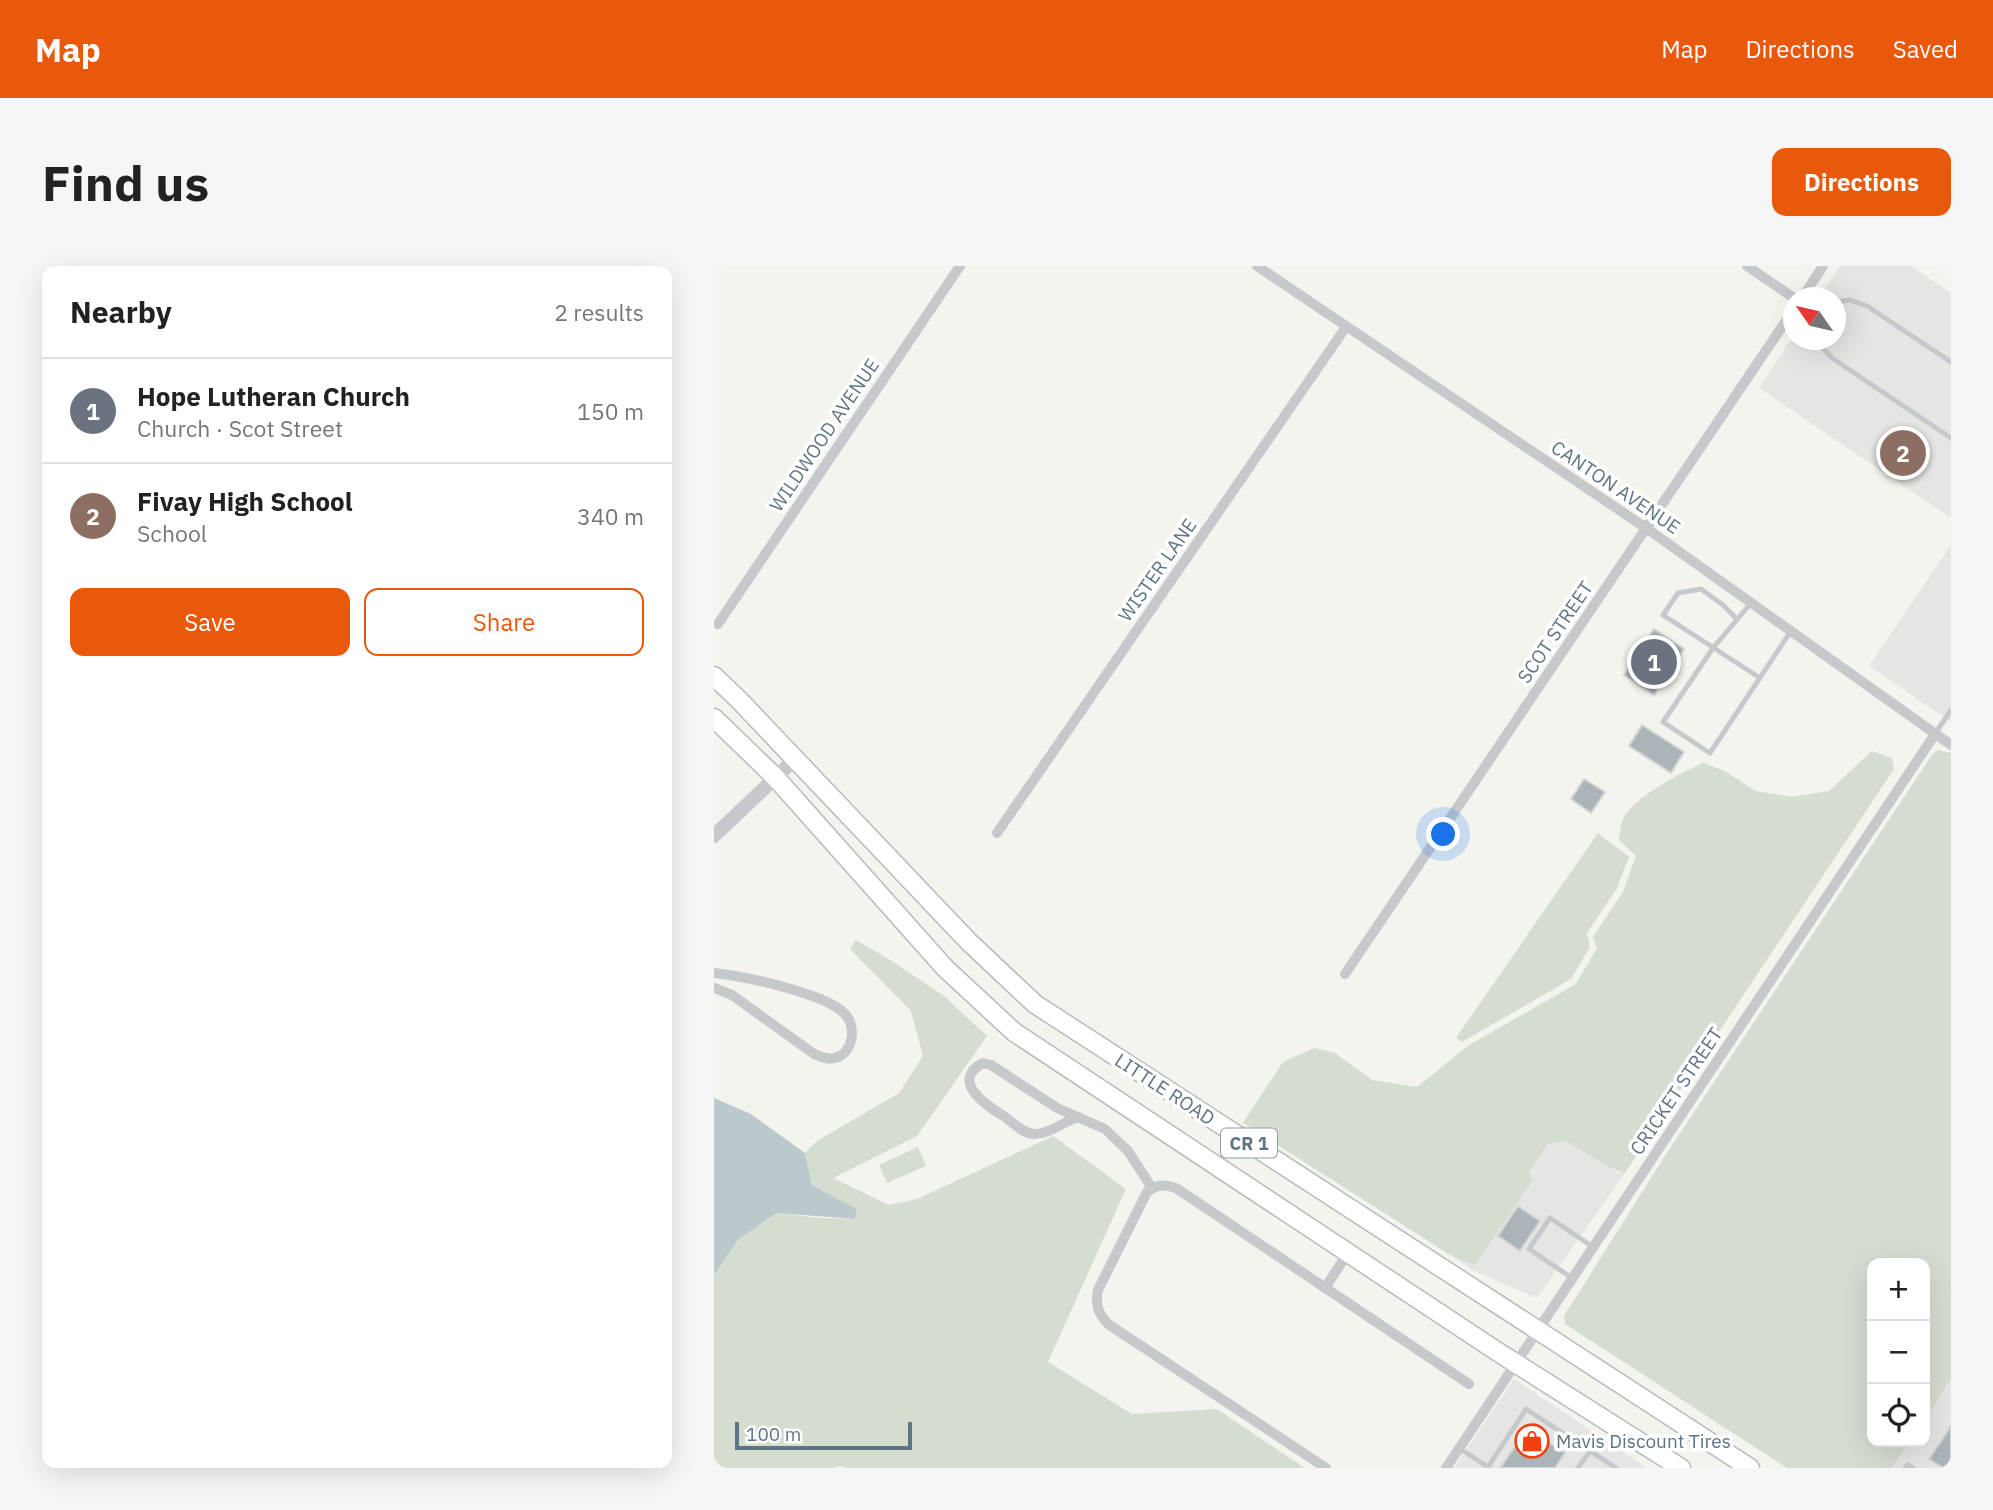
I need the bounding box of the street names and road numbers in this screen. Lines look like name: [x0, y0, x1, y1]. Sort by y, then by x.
street label: WILDWOOD AVENUE: [764, 354, 884, 516]
street label: CANTON AVENUE: [1547, 435, 1685, 539]
street label: WISTER LANE: [1113, 514, 1201, 626]
street label: SCOT STREET: [1512, 576, 1598, 688]
street label: CRICKET STREET: [1624, 1023, 1728, 1159]
street label: LITTLE ROAD: [1111, 1048, 1219, 1130]
road number: CR 1: [1221, 1128, 1277, 1158]

